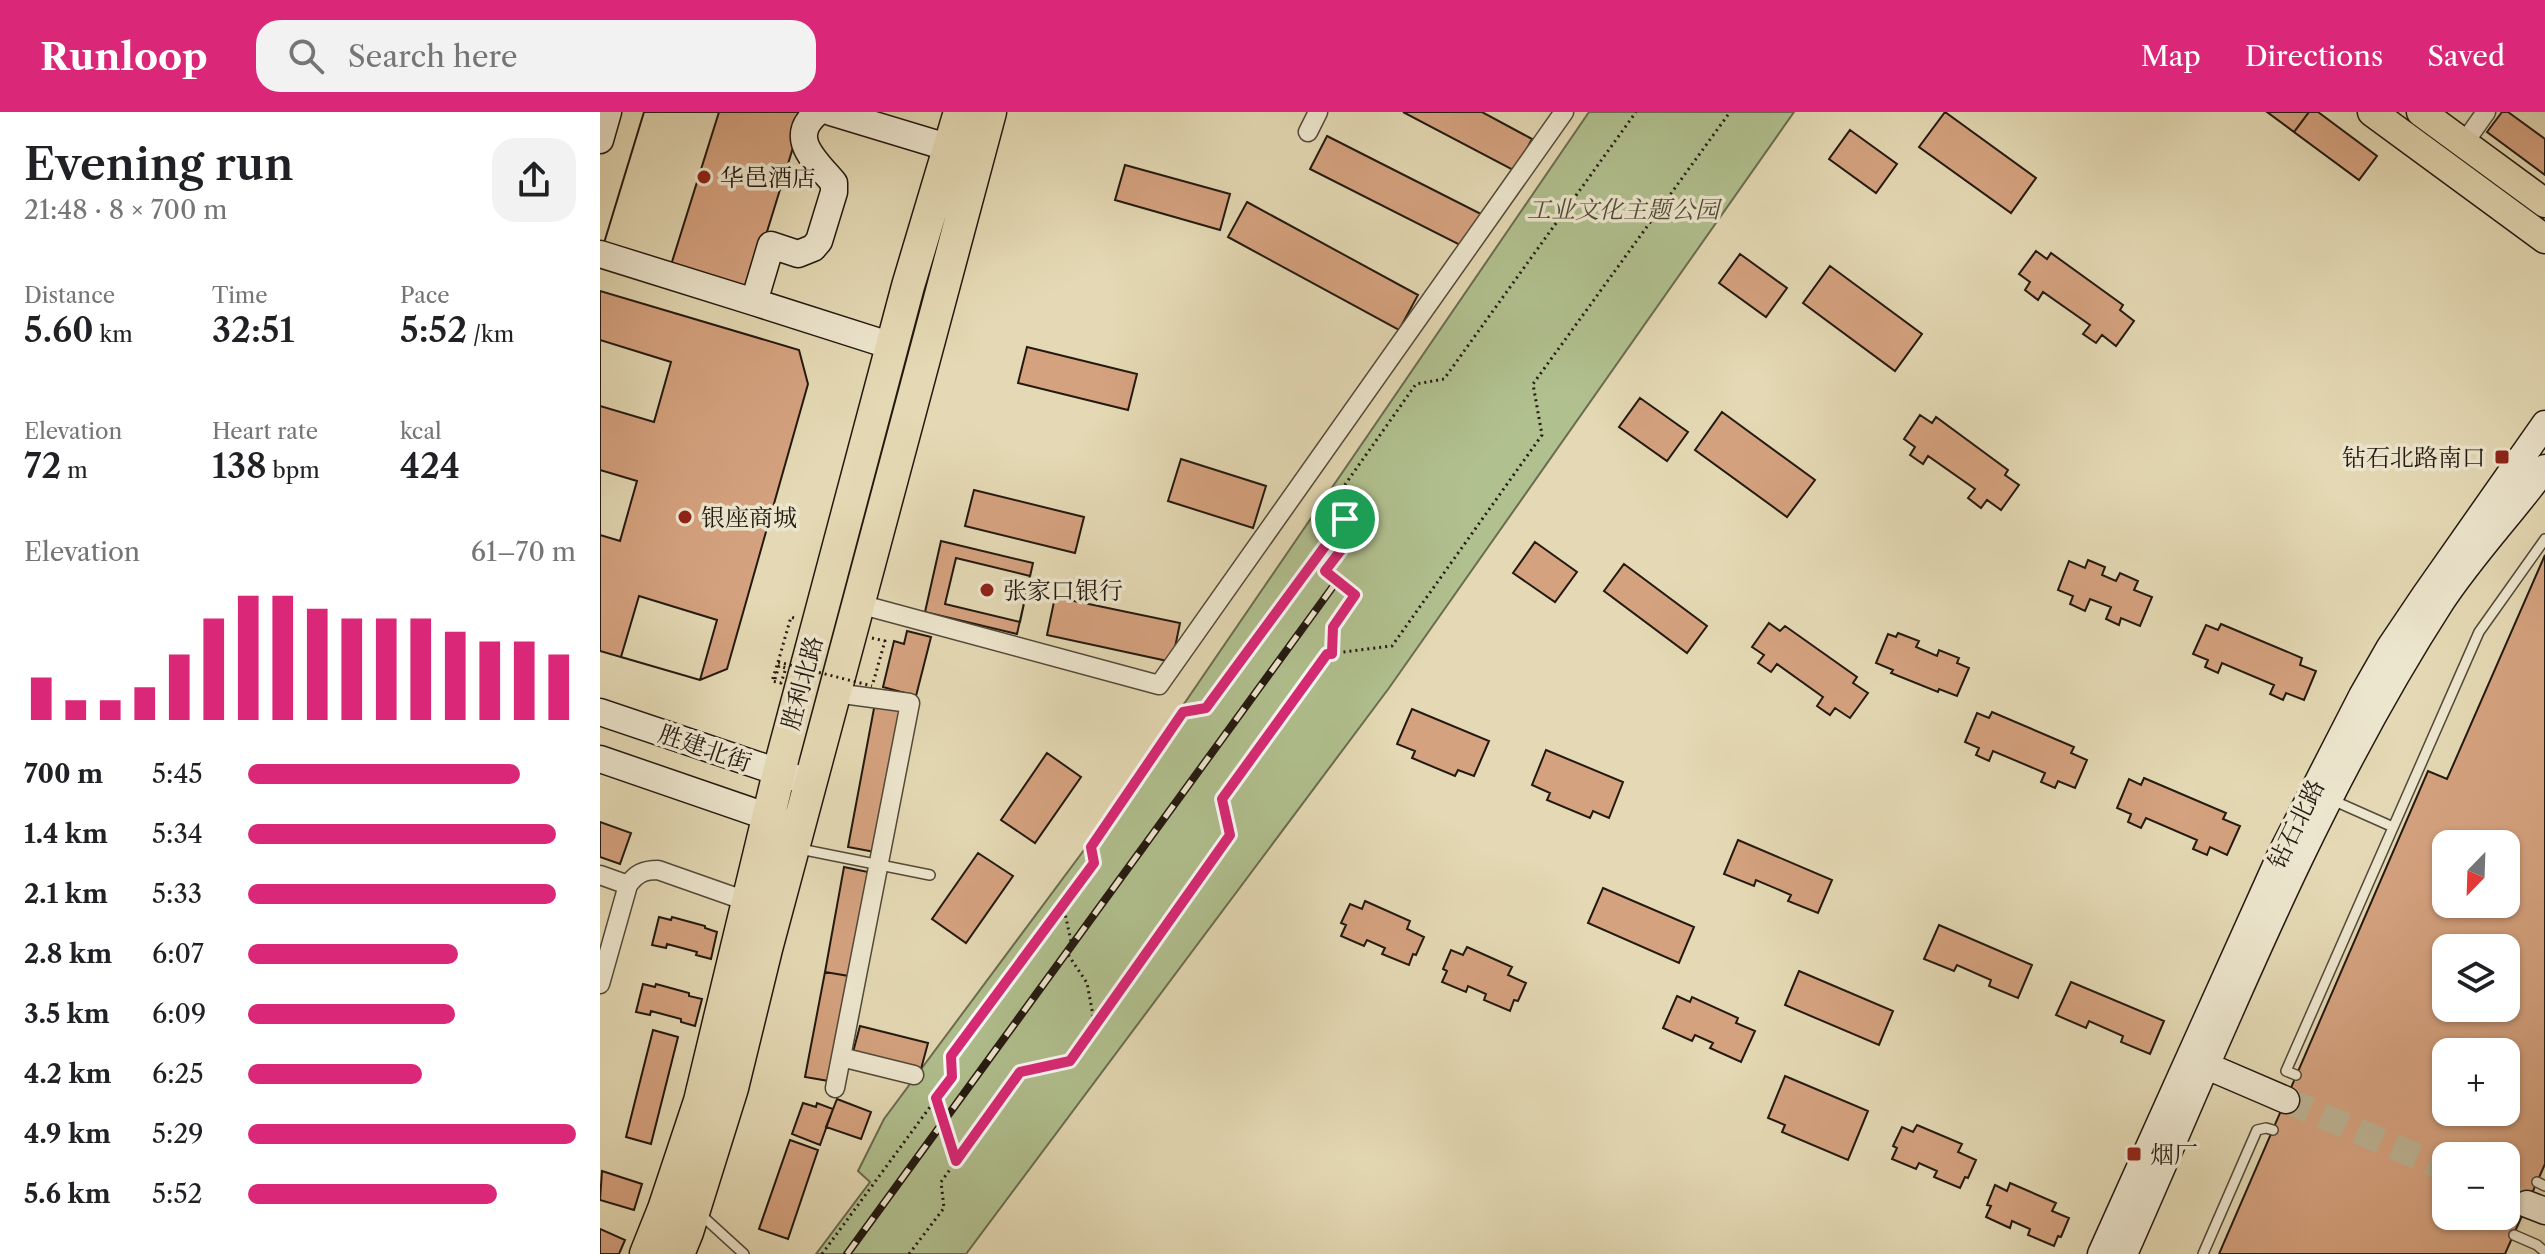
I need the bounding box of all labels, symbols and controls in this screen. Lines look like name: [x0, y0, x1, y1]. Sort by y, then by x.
search box: [256, 20, 816, 92]
text: Runloop: [40, 33, 208, 80]
icon: search: [284, 34, 328, 78]
text: Search here: [348, 38, 518, 75]
text: Map: [2141, 39, 2201, 73]
text: Directions: [2245, 39, 2383, 73]
text: Saved: [2427, 39, 2505, 73]
text: Evening run: [24, 137, 294, 191]
button: share: [492, 138, 576, 222]
place label: 华邑酒店: [720, 163, 816, 192]
marker: 华邑酒店: [695, 168, 713, 186]
text: 21:48 · 8 × 700 m: [24, 194, 228, 226]
park label: 工业文化主题公园: [1527, 195, 1723, 224]
text: Distance: [24, 282, 115, 309]
text: Time: [212, 282, 268, 309]
text: Pace: [400, 282, 450, 309]
text: 5.60: [24, 309, 94, 351]
text: 32:51: [212, 309, 294, 351]
text: 5:52: [400, 309, 467, 351]
text: km: [94, 321, 133, 348]
text: /km: [467, 321, 514, 348]
text: Elevation: [24, 418, 122, 445]
text: Heart rate: [212, 418, 318, 445]
text: kcal: [400, 418, 442, 445]
place label: 钻石北路南口: [2342, 443, 2486, 472]
text: 72: [24, 445, 61, 487]
text: 138: [212, 445, 267, 487]
text: 424: [400, 445, 460, 487]
marker: 钻石北路南口: [2493, 448, 2511, 466]
text: m: [61, 457, 88, 484]
text: bpm: [267, 457, 320, 484]
pin: [1311, 485, 1379, 553]
icon: arrive: [1323, 497, 1367, 541]
place label: 银座商城: [701, 503, 797, 532]
marker: 银座商城: [676, 508, 694, 526]
text: Elevation: [24, 536, 140, 568]
text: 61–70 m: [471, 536, 576, 568]
place label: 张家口银行: [1003, 576, 1123, 605]
marker: 张家口银行: [978, 581, 996, 599]
street label: 胜利北路: [776, 633, 828, 733]
street label: 胜建北街: [655, 719, 755, 777]
text: 700 m: [24, 758, 103, 790]
text: 5:45: [152, 758, 203, 790]
street label: 钻石北路: [2262, 775, 2330, 873]
text: 1.4 km: [24, 818, 108, 850]
text: 5:34: [152, 818, 203, 850]
north arrow: [2432, 830, 2520, 918]
map controls: [2432, 830, 2520, 1230]
text: 2.1 km: [24, 878, 108, 910]
text: 5:33: [152, 878, 202, 910]
button: layers: [2432, 934, 2520, 1022]
text: 2.8 km: [24, 938, 112, 970]
text: 6:07: [152, 938, 204, 970]
text: 3.5 km: [24, 998, 110, 1030]
text: 6:09: [152, 998, 206, 1030]
button: +: [2432, 1038, 2520, 1126]
text: 4.2 km: [24, 1058, 112, 1090]
text: 6:25: [152, 1058, 204, 1090]
text: 4.9 km: [24, 1118, 111, 1150]
text: 5:29: [152, 1118, 204, 1150]
place label: 烟厂: [2150, 1140, 2198, 1169]
button: −: [2432, 1142, 2520, 1230]
marker: 烟厂: [2125, 1145, 2143, 1163]
text: 5.6 km: [24, 1178, 111, 1210]
text: 5:52: [152, 1178, 202, 1210]

